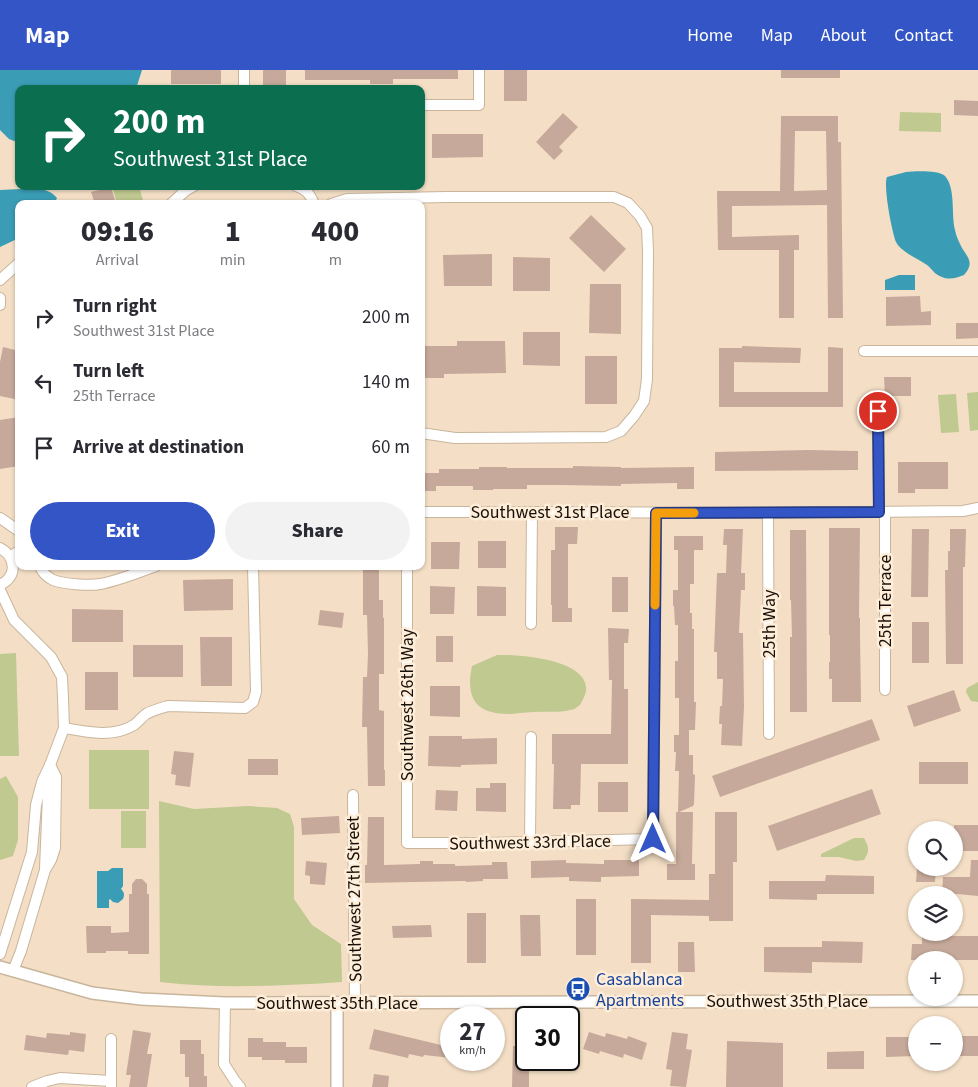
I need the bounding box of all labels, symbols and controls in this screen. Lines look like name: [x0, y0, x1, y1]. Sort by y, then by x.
text: Map: [25, 18, 70, 53]
text: Home: [687, 23, 733, 48]
text: Map: [761, 23, 793, 48]
text: About: [821, 23, 866, 48]
text: Contact: [894, 23, 953, 48]
text: 200 m: [113, 97, 205, 147]
icon: right: [30, 105, 95, 170]
text: Southwest 31st Place: [113, 143, 307, 175]
text: 09:16: [81, 210, 154, 253]
text: 1: [225, 210, 241, 253]
text: 400: [311, 210, 359, 253]
text: Arrival: [96, 249, 139, 271]
text: min: [220, 249, 246, 271]
text: m: [329, 249, 342, 271]
text: Turn right: [73, 293, 157, 320]
icon: right: [30, 304, 58, 332]
text: 200 m: [362, 304, 410, 331]
text: Southwest 31st Place: [73, 320, 214, 342]
text: Turn left: [73, 358, 144, 385]
icon: left: [30, 369, 58, 397]
text: 140 m: [362, 369, 410, 396]
text: 25th Terrace: [73, 385, 155, 407]
pin: [857, 390, 899, 432]
icon: arrive: [864, 397, 892, 425]
icon: arrive: [30, 434, 58, 462]
text: Arrive at destination: [73, 434, 244, 461]
text: 60 m: [372, 434, 410, 461]
street label: Southwest 31st Place: [470, 500, 630, 525]
button: Exit: [30, 502, 215, 560]
button: Share: [225, 502, 410, 560]
street label: 25th Terrace: [873, 555, 898, 647]
street label: 25th Way: [757, 589, 782, 658]
street label: Southwest 26th Way: [395, 628, 420, 781]
position arrow: [626, 812, 678, 864]
street label: Southwest 27th Street: [341, 816, 368, 982]
map controls: [908, 821, 963, 1071]
button: search: [908, 821, 963, 876]
street label: Southwest 33rd Place: [449, 829, 611, 856]
button: layers: [908, 886, 963, 941]
button: +: [908, 951, 963, 1006]
place label: Casablanca Apartments: [596, 967, 684, 1013]
bus stop icon: Casablanca Apartments: [565, 976, 591, 1002]
street label: Southwest 35th Place: [706, 989, 868, 1014]
street label: Southwest 35th Place: [256, 991, 418, 1016]
speed limit sign: 30: [515, 1006, 580, 1071]
text: 27: [459, 1014, 486, 1050]
button: −: [908, 1016, 963, 1071]
text: km/h: [459, 1042, 486, 1059]

